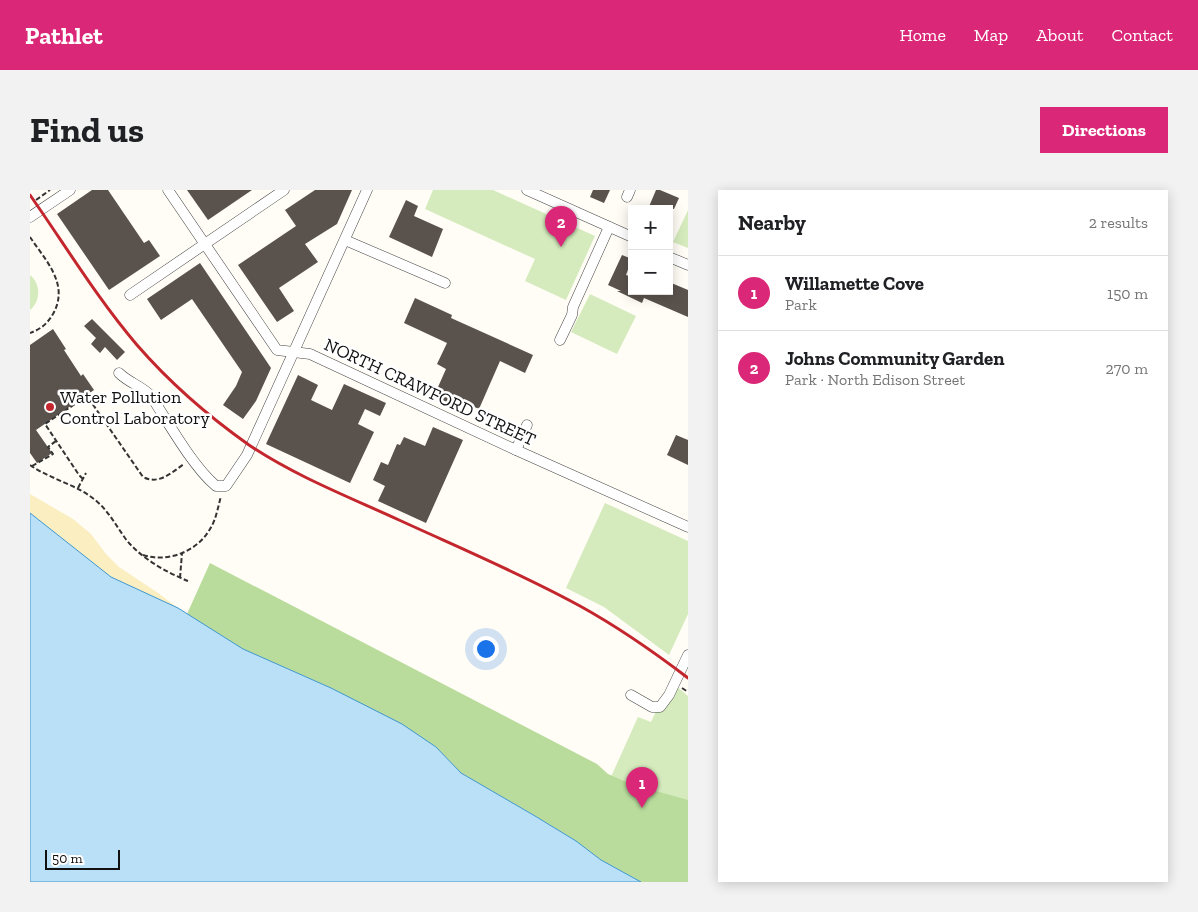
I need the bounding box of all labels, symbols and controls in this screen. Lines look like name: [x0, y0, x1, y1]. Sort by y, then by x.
text: Pathlet: [25, 21, 103, 50]
text: Home: [899, 24, 946, 46]
text: Map: [974, 24, 1008, 46]
text: About: [1036, 24, 1083, 46]
text: Contact: [1111, 24, 1173, 46]
button: Directions: [1040, 107, 1168, 153]
text: Find us: [30, 109, 144, 151]
map controls: [628, 205, 673, 295]
button: +: [628, 205, 673, 250]
pin: 2: [545, 206, 577, 247]
text: Nearby: [738, 210, 806, 235]
text: 2 results: [1089, 213, 1148, 232]
button: −: [628, 250, 673, 295]
text: Willamette Cove: [785, 272, 924, 295]
text: 1: [751, 284, 757, 303]
text: 150 m: [1107, 284, 1148, 303]
text: Park: [785, 295, 817, 314]
street label: NORTH CRAWFORD STREET: [321, 333, 539, 451]
text: Johns Community Garden: [785, 347, 1005, 370]
text: 2: [750, 359, 758, 378]
text: 270 m: [1106, 359, 1148, 378]
text: Park · North Edison Street: [785, 370, 965, 389]
place label: Water Pollution Control Laboratory: [60, 386, 211, 429]
marker: Water Pollution Control Laboratory: [44, 401, 56, 413]
your location: [473, 636, 499, 662]
pin: 1: [626, 767, 658, 808]
scale bar: [45, 847, 120, 870]
text: 50 m: [52, 850, 83, 867]

